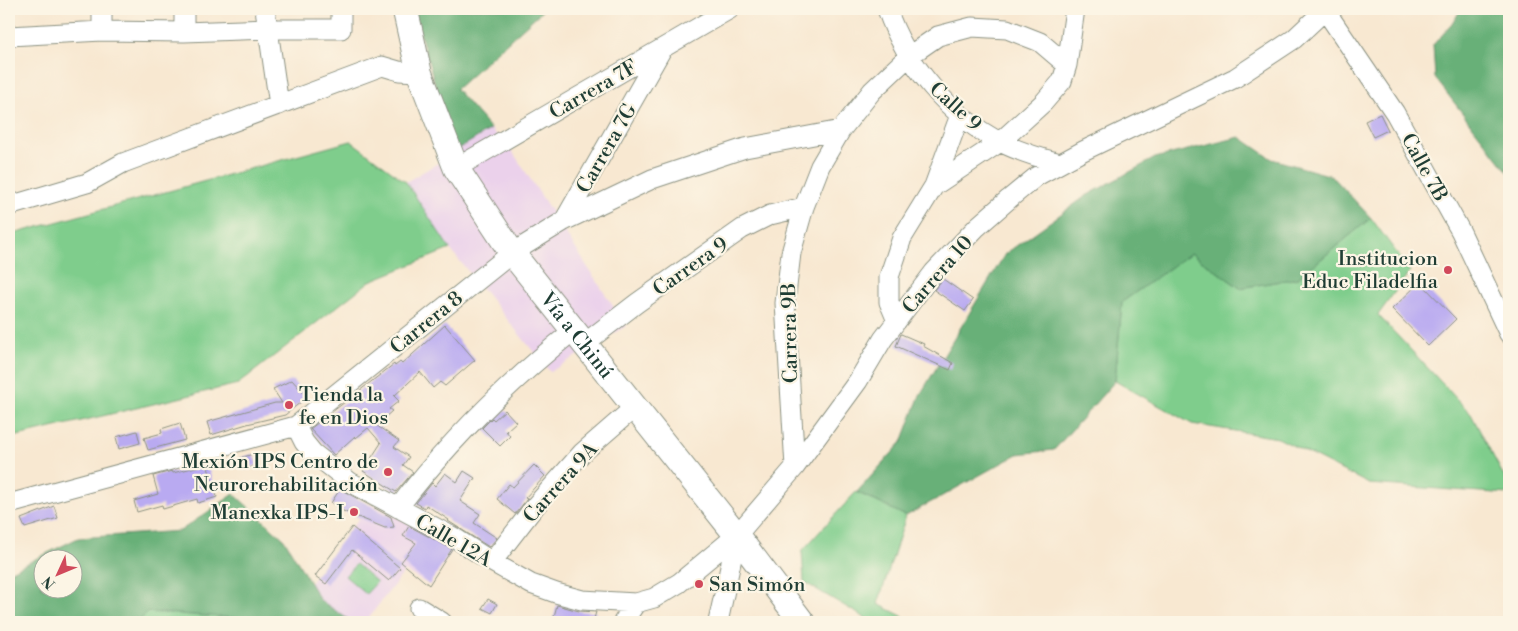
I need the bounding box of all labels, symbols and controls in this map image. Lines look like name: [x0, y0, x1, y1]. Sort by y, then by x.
street label: Carrera 7F: [545, 55, 642, 126]
street label: Calle 9: [924, 77, 986, 137]
street label: Carrera 7G: [572, 99, 643, 198]
street label: Calle 7B: [1395, 129, 1453, 206]
street label: Carrera 10: [897, 231, 979, 319]
street label: Carrera 9: [648, 232, 733, 302]
place label: Institucion Educ Filadelfia: [1302, 247, 1439, 295]
marker: Institucion Educ Filadelfia: [1442, 264, 1454, 276]
street label: Carrera 9B: [777, 283, 804, 383]
street label: Carrera 8: [385, 286, 468, 360]
street label: Vía a Chinú: [533, 287, 619, 385]
place label: Tienda la fe en Dios: [299, 383, 388, 431]
marker: Tienda la fe en Dios: [283, 399, 295, 411]
street label: Carrera 9A: [518, 436, 605, 529]
place label: Mexión IPS Centro de Neurorehabilitación: [181, 450, 378, 498]
marker: Mexión IPS Centro de Neurorehabilitación: [382, 466, 394, 478]
place label: Manexka IPS-I: [211, 501, 344, 526]
marker: Manexka IPS-I: [348, 506, 360, 518]
street label: Calle 12A: [411, 509, 497, 574]
north arrow: [32, 548, 82, 598]
text: N: [39, 572, 60, 593]
place label: San Simón: [709, 573, 805, 598]
marker: San Simón: [693, 578, 705, 590]

